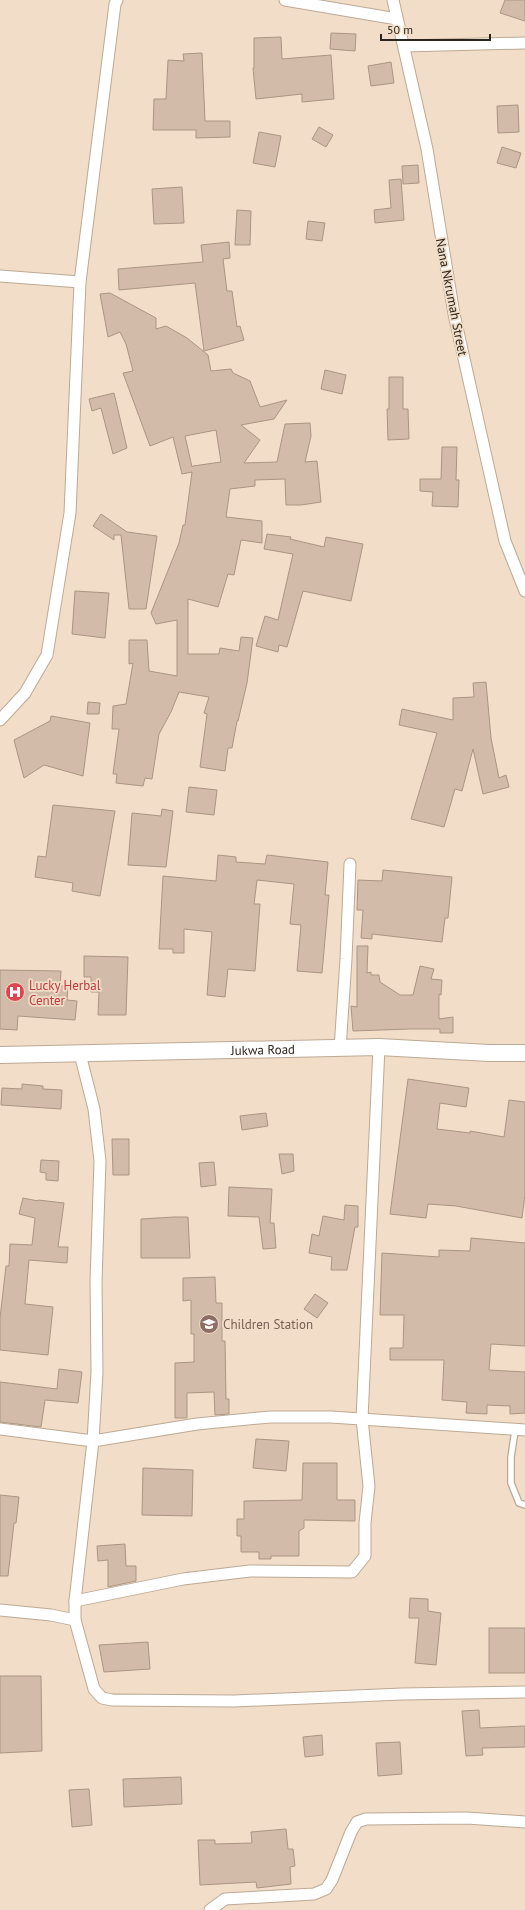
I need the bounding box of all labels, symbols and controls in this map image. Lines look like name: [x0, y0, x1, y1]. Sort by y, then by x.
scale bar: [381, 16, 490, 42]
text: 50 m: [387, 22, 413, 37]
street label: Nana Nkrumah Street: [432, 237, 471, 358]
place label: Lucky Herbal Center: [29, 977, 101, 1009]
hospital icon: Lucky Herbal Center: [4, 981, 26, 1003]
street label: Jukwa Road: [230, 1041, 295, 1059]
school or university icon: Children Station: [198, 1313, 220, 1335]
place label: Children Station: [223, 1316, 313, 1333]

